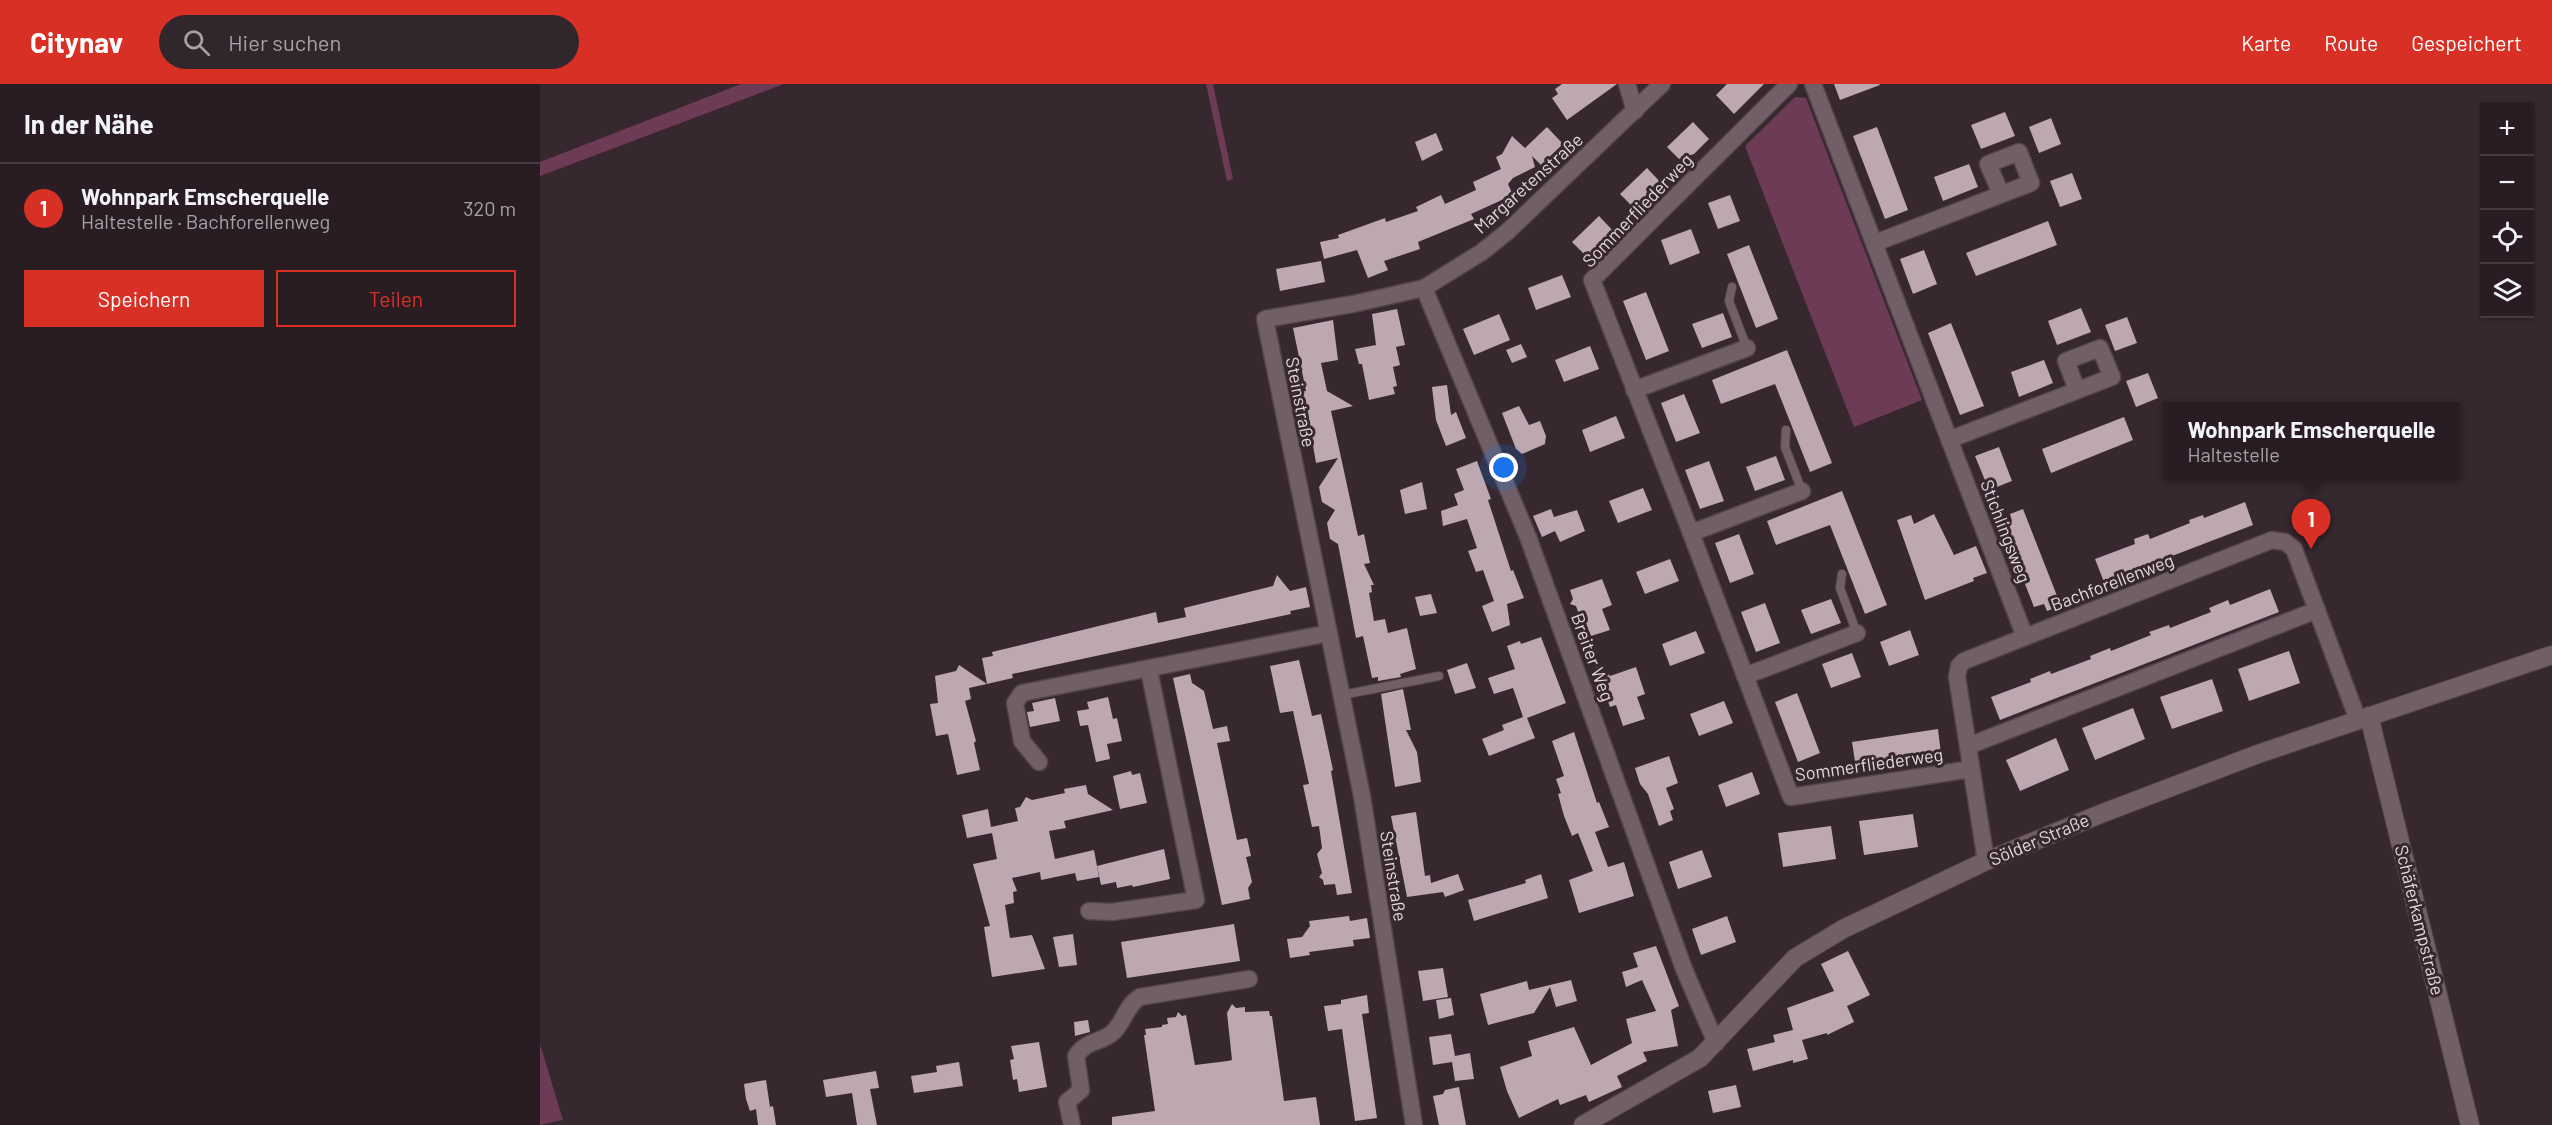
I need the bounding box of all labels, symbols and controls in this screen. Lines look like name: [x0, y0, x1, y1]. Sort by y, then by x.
search box: [159, 15, 579, 69]
text: Citynav: [30, 25, 123, 59]
icon: search: [180, 26, 213, 59]
text: Hier suchen: [228, 29, 341, 55]
text: Karte: [2241, 30, 2291, 55]
text: Route: [2324, 30, 2378, 55]
text: Gespeichert: [2411, 30, 2522, 55]
map controls: [2480, 102, 2534, 318]
button: +: [2480, 102, 2534, 156]
text: In der Nähe: [24, 108, 154, 139]
street label: Margaretenstraße: [1469, 128, 1587, 238]
street label: Sommerfliederweg: [1577, 149, 1697, 271]
button: −: [2480, 156, 2534, 210]
text: Wohnpark Emscherquelle: [81, 183, 329, 209]
text: 1: [40, 196, 47, 220]
text: 320 m: [463, 196, 516, 220]
text: Haltestelle · Bachforellenweg: [81, 209, 330, 233]
button: locate: [2480, 210, 2534, 264]
button: layers: [2480, 264, 2534, 318]
button: Speichern: [24, 270, 264, 327]
button: Teilen: [276, 270, 516, 327]
street label: Steinstraße: [1281, 355, 1321, 449]
popup: [2163, 402, 2460, 480]
text: Wohnpark Emscherquelle: [2187, 416, 2436, 442]
text: Haltestelle: [2187, 442, 2280, 466]
your location: [1489, 453, 1518, 482]
street label: Stichlingsweg: [1976, 476, 2036, 586]
pin: 1: [2292, 500, 2330, 549]
street label: Bachforellenweg: [2047, 548, 2177, 616]
street label: Breiter Weg: [1567, 610, 1619, 704]
street label: Sommerfliederweg: [1794, 743, 1944, 785]
street label: Sölder Straße: [1986, 808, 2092, 870]
street label: Steinstraße: [1376, 829, 1412, 923]
street label: Schäferkampstraße: [2391, 843, 2449, 997]

